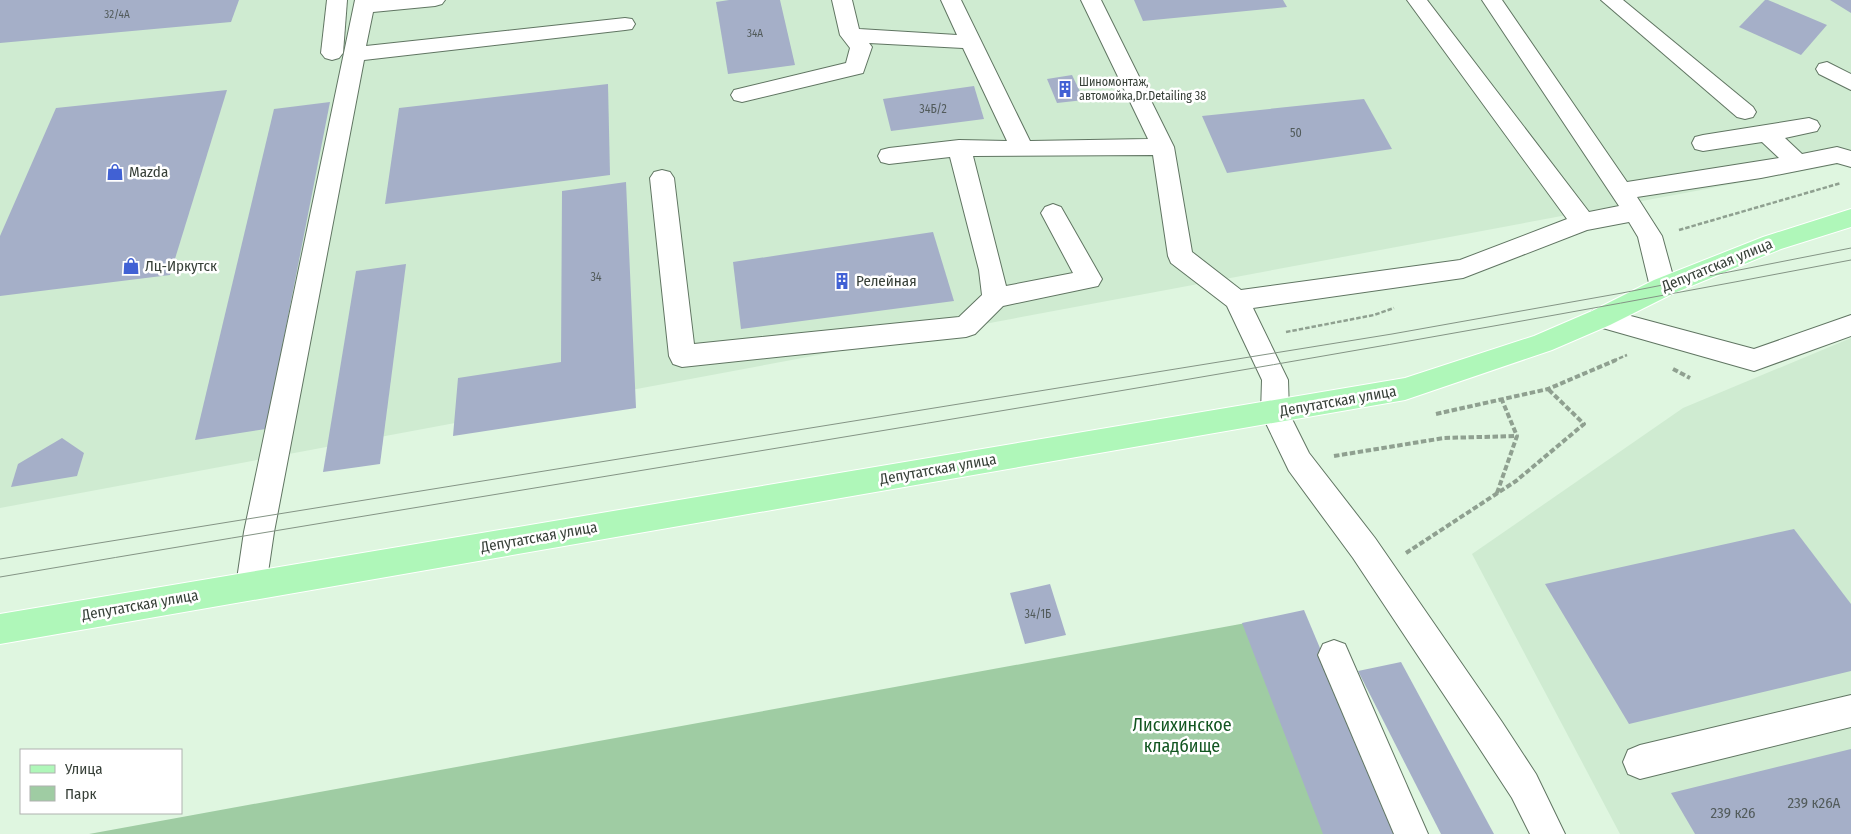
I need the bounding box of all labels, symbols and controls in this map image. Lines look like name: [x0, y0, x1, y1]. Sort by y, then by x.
house number: 32/4А: [104, 8, 130, 21]
house number: 34А: [747, 27, 763, 40]
place label: Шиномонтаж, автомойка,Dr.Detailing 38: [1079, 75, 1206, 103]
building icon: Шиномонтаж, автомойка,Dr.Detailing 38: [1055, 79, 1075, 99]
house number: 34Б/2: [919, 102, 947, 116]
house number: 50: [1290, 126, 1302, 140]
shop icon: Mazda: [105, 162, 125, 182]
place label: Mazda: [129, 163, 168, 181]
street label: Депутатская улица: [1658, 235, 1775, 296]
shop icon: Лц-Иркутск: [121, 256, 141, 276]
place label: Лц-Иркутск: [145, 257, 217, 275]
house number: 34: [590, 270, 602, 284]
building icon: Релейная: [832, 271, 852, 291]
place label: Релейная: [856, 272, 917, 290]
street label: Депутатская улица: [1277, 382, 1398, 420]
street label: Депутатская улица: [877, 450, 998, 488]
street label: Депутатская улица: [478, 518, 599, 556]
street label: Депутатская улица: [79, 586, 200, 624]
house number: 34/1Б: [1025, 607, 1051, 621]
park label: Лисихинское кладбище: [1132, 714, 1232, 757]
legend: [20, 749, 182, 814]
text: Улица: [64, 760, 103, 778]
text: Парк: [65, 785, 96, 803]
house number: 239 к26А: [1788, 794, 1841, 812]
house number: 239 к26: [1710, 804, 1756, 822]

